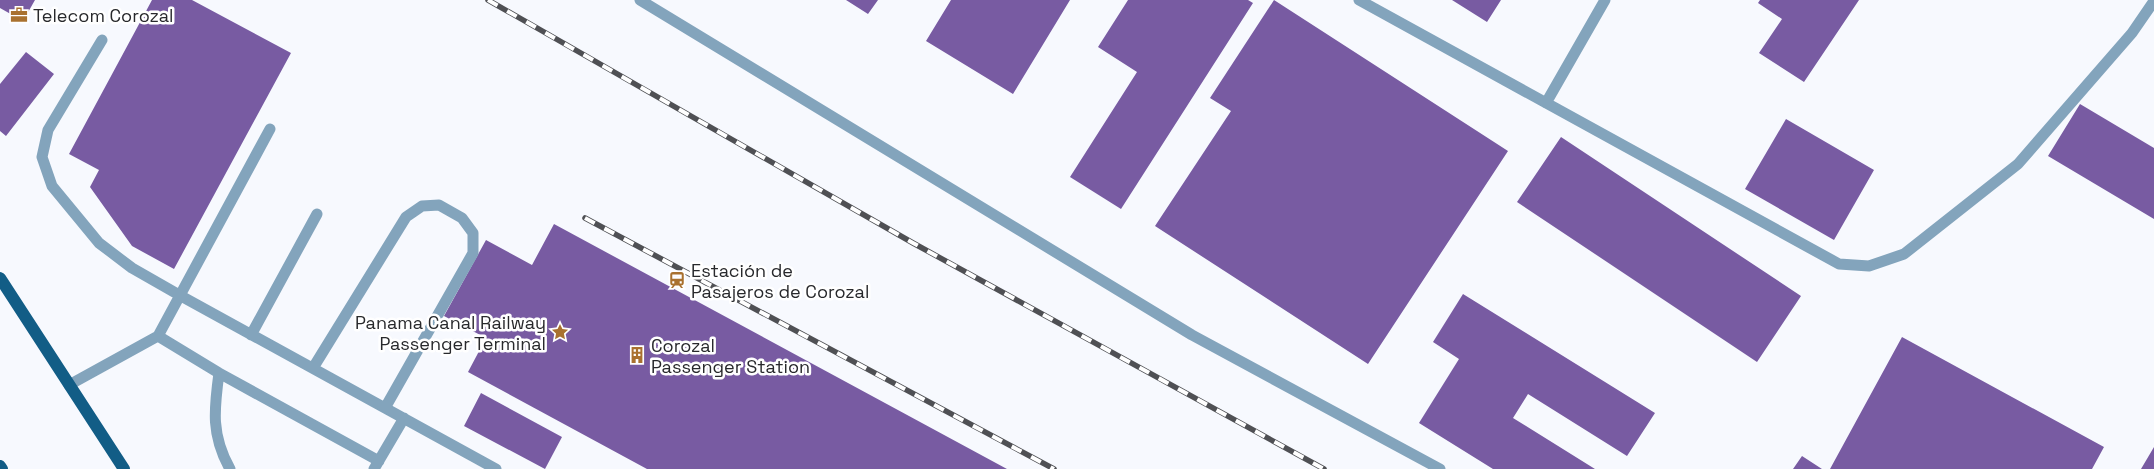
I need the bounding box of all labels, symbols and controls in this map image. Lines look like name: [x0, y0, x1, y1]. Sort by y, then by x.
place label: Telecom Corozal: [33, 4, 174, 27]
office icon: Telecom Corozal: [9, 5, 29, 25]
place label: Estación de Pasajeros de Corozal: [691, 259, 869, 303]
station icon: Estación de Pasajeros de Corozal: [667, 270, 687, 290]
place label: Panama Canal Railway Passenger Terminal: [355, 311, 546, 355]
place icon: Panama Canal Railway Passenger Terminal: [550, 322, 570, 342]
place label: Corozal Passenger Station: [651, 334, 810, 378]
building icon: Corozal Passenger Station: [627, 345, 647, 365]

